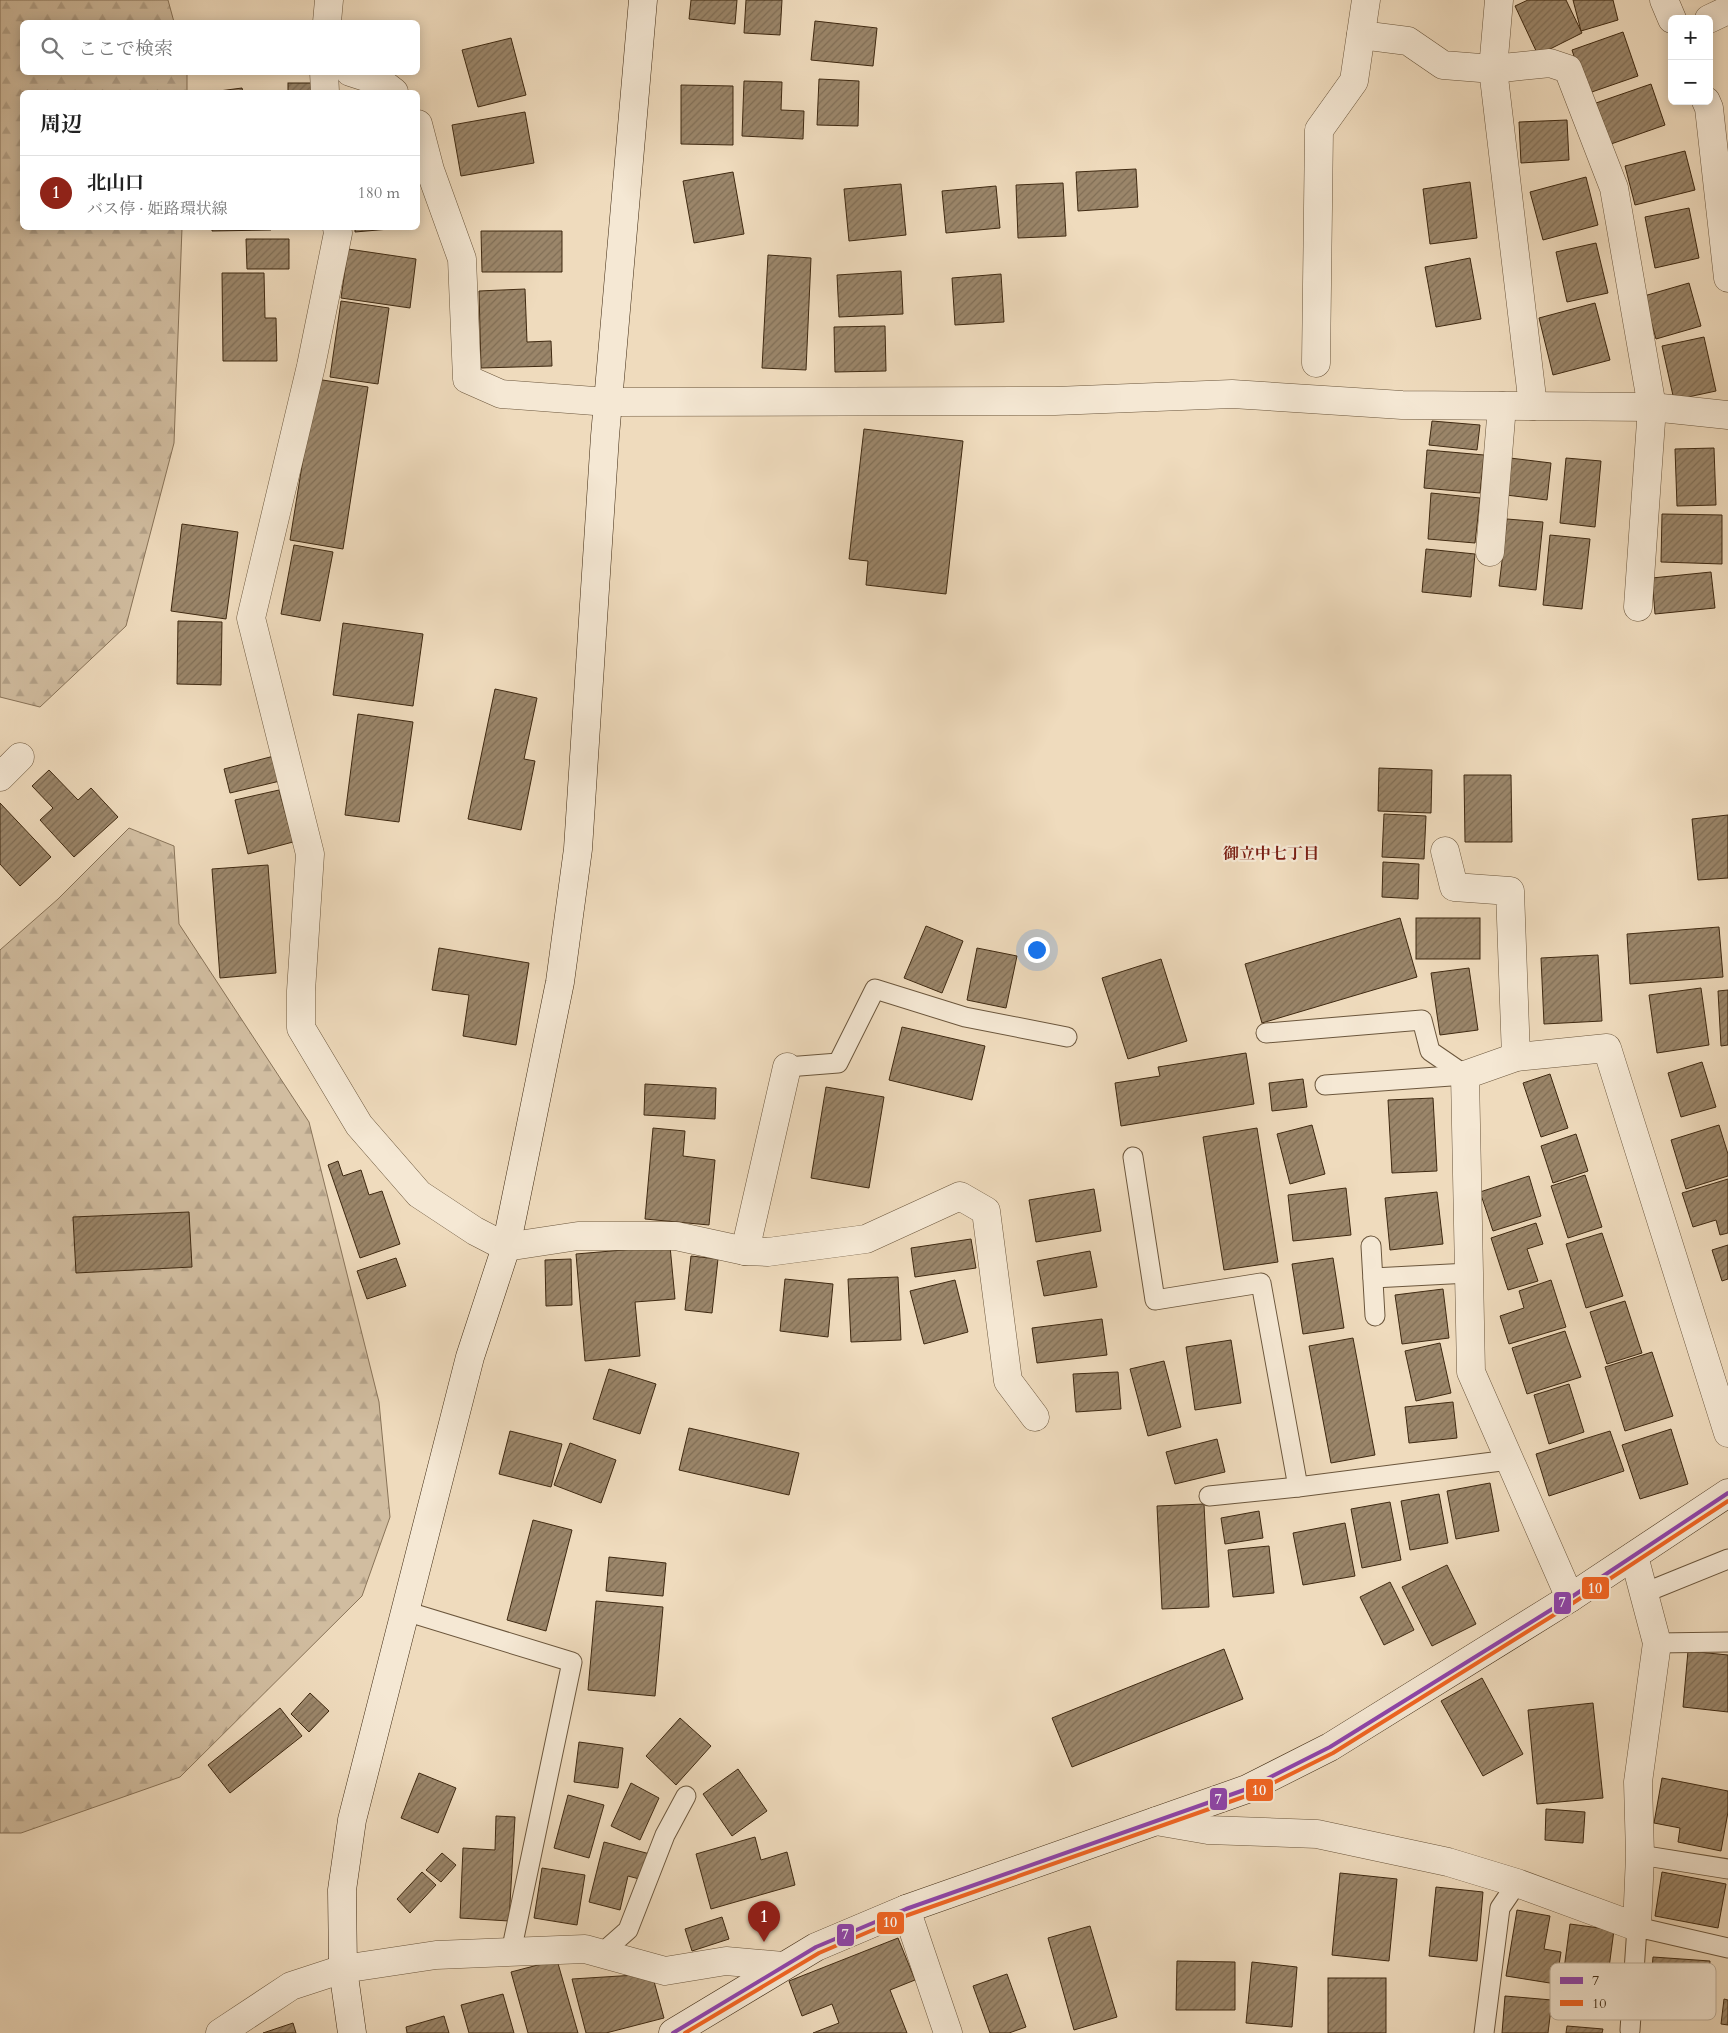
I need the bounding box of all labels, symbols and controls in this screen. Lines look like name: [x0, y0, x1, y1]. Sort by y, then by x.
map controls: [1668, 15, 1713, 105]
button: +: [1668, 15, 1713, 60]
search box: [20, 20, 420, 75]
icon: search: [38, 34, 66, 62]
text: ここで検索: [78, 36, 173, 62]
button: −: [1668, 60, 1713, 105]
text: 周辺: [40, 110, 82, 139]
text: 北山口: [87, 170, 144, 196]
text: 1: [52, 182, 60, 204]
text: 180 m: [358, 182, 400, 204]
text: バス停 · 姫路環状線: [87, 198, 228, 220]
district label: 御立中七丁目: [1223, 843, 1319, 865]
your location: [1024, 937, 1050, 963]
line badge: 10: [1581, 1576, 1610, 1600]
text: 10: [1588, 1579, 1602, 1598]
line badge: 7: [1553, 1591, 1572, 1615]
text: 7: [1558, 1593, 1566, 1612]
line badge: 10: [1245, 1778, 1274, 1802]
text: 10: [1252, 1781, 1266, 1800]
line badge: 7: [1209, 1787, 1228, 1811]
text: 7: [1214, 1790, 1222, 1809]
pin: 1: [748, 1901, 780, 1942]
line badge: 10: [876, 1911, 905, 1935]
text: 10: [883, 1913, 897, 1932]
line badge: 7: [836, 1923, 855, 1947]
text: 7: [841, 1925, 849, 1944]
legend: [1550, 1963, 1716, 2020]
text: 7: [1592, 1971, 1599, 1990]
text: 10: [1592, 1994, 1606, 2013]

